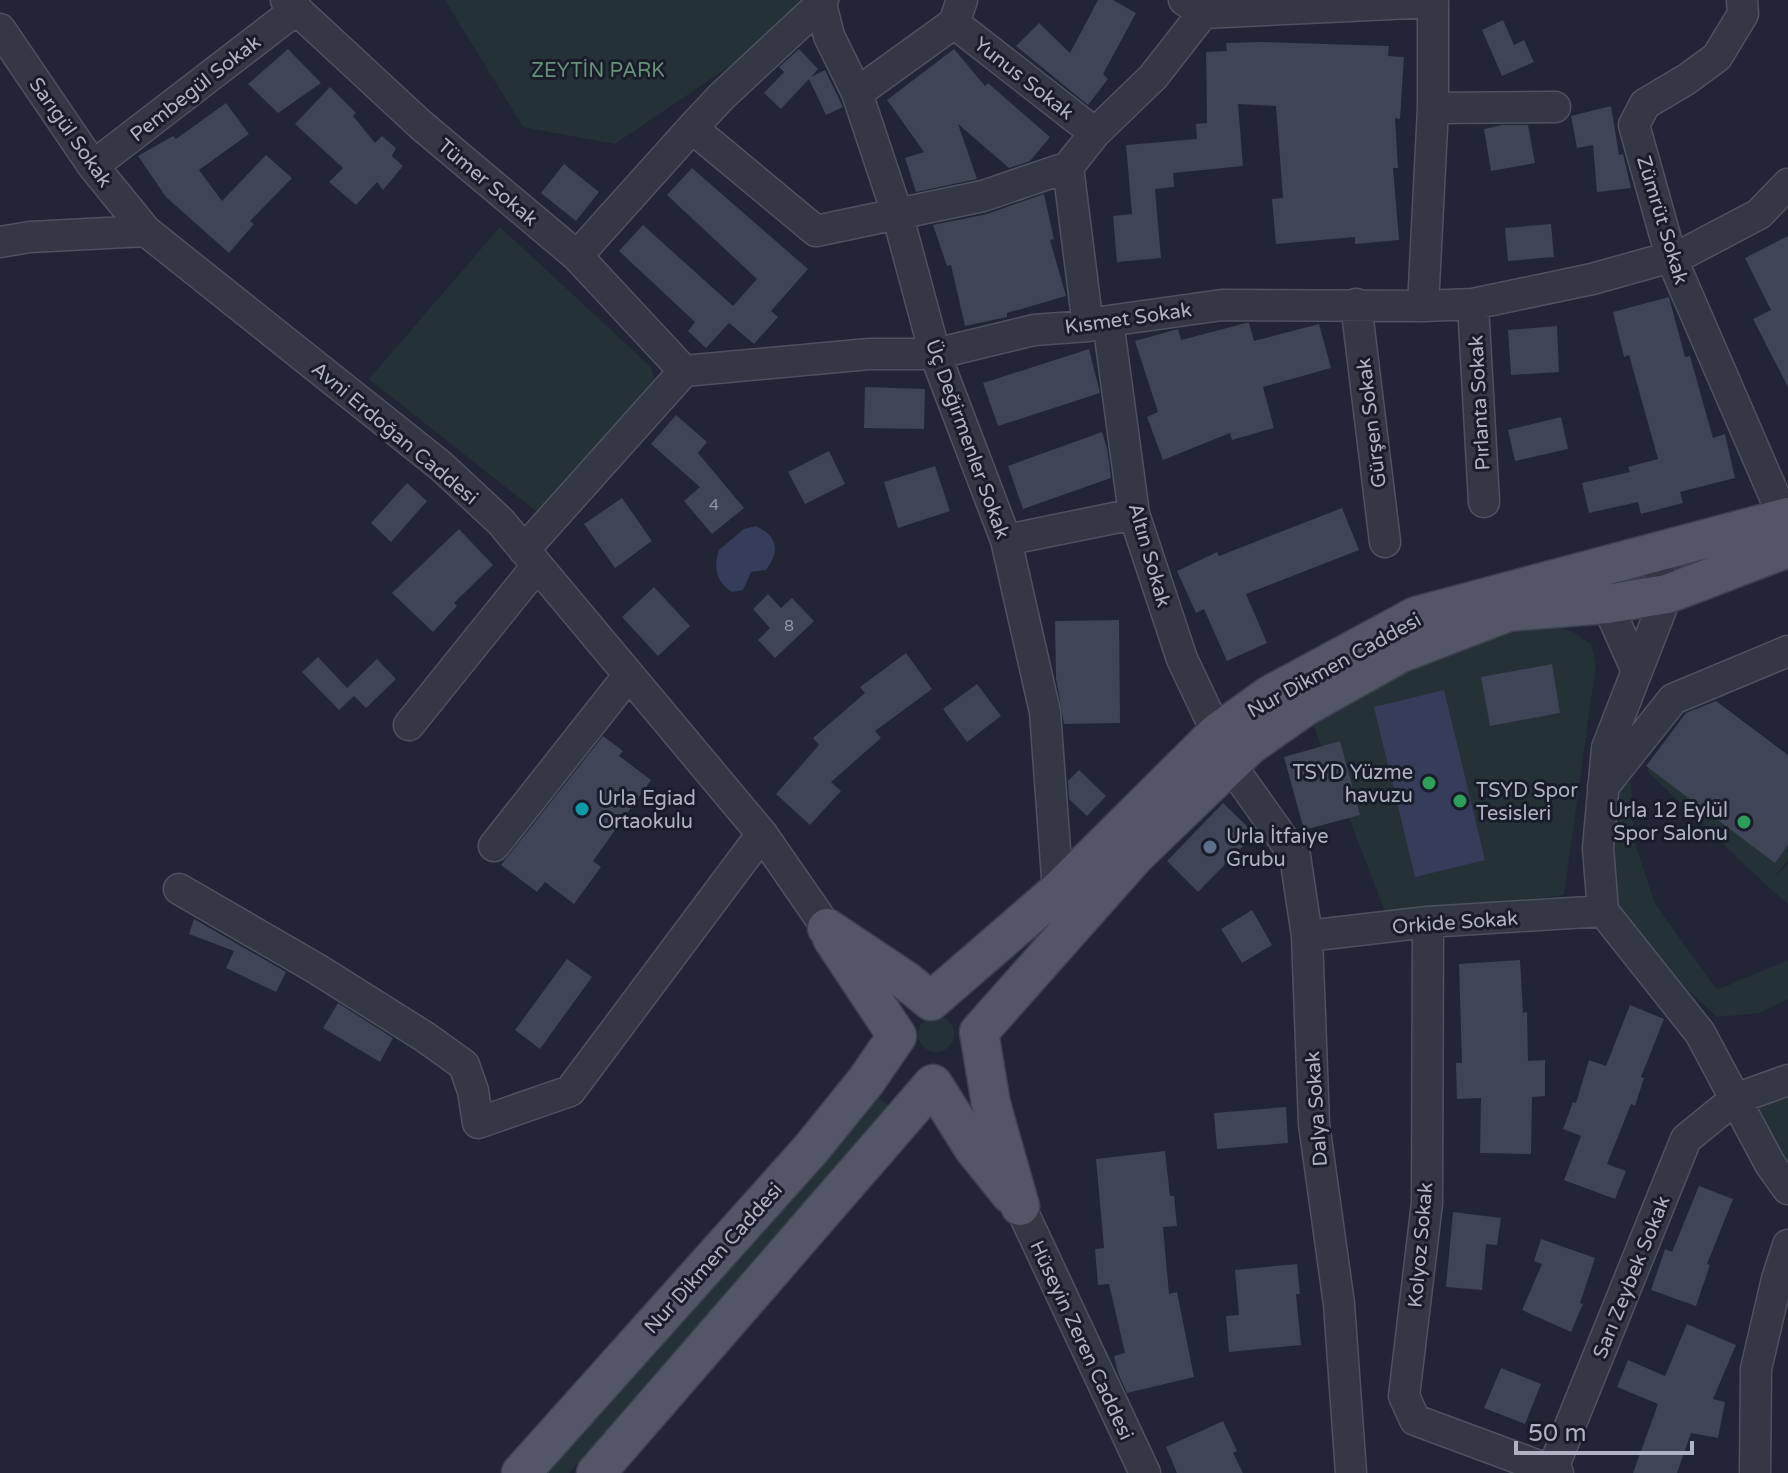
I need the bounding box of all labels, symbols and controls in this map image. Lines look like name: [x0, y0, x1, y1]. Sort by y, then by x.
street label: Pembegül Sokak: [126, 30, 266, 147]
street label: Yunus Sokak: [969, 32, 1078, 125]
park label: ZEYTİN PARK: [531, 59, 665, 83]
street label: Sarıgül Sokak: [23, 73, 117, 192]
street label: Tümer Sokak: [433, 134, 542, 232]
street label: Zümrüt Sokak: [1631, 153, 1693, 288]
street label: Kısmet Sokak: [1063, 298, 1193, 340]
street label: Pırlanta Sokak: [1464, 335, 1496, 471]
street label: Üç Değirmenler Sokak: [920, 336, 1015, 542]
street label: Avni Erdoğan Caddesi: [306, 357, 482, 510]
street label: Gürşen Sokak: [1352, 357, 1392, 489]
house number: 4: [709, 495, 719, 515]
street label: Altın Sokak: [1123, 500, 1175, 610]
street label: Nur Dikmen Caddesi: [1243, 608, 1426, 724]
house number: 8: [784, 616, 794, 636]
place label: TSYD Yüzme havuzu: [1292, 761, 1413, 808]
marker: TSYD Yüzme havuzu: [1420, 774, 1438, 792]
place label: TSYD Spor Tesisleri: [1476, 779, 1578, 826]
place label: Urla Egiad Ortaokulu: [598, 787, 696, 834]
marker: TSYD Spor Tesisleri: [1451, 792, 1469, 810]
place label: Urla 12 Eylül Spor Salonu: [1608, 799, 1728, 846]
marker: Urla Egiad Ortaokulu: [573, 800, 591, 818]
marker: Urla 12 Eylül Spor Salonu: [1735, 813, 1753, 831]
place label: Urla İtfaiye Grubu: [1226, 825, 1328, 872]
marker: Urla İtfaiye Grubu: [1201, 838, 1219, 856]
street label: Orkide Sokak: [1391, 907, 1519, 939]
street label: Dalya Sokak: [1301, 1050, 1333, 1167]
street label: Nur Dikmen Caddesi: [640, 1178, 788, 1339]
street label: Kolyoz Sokak: [1404, 1181, 1438, 1309]
street label: Sarı Zeybek Sokak: [1588, 1192, 1676, 1362]
street label: Hüseyin Zeren Caddesi: [1024, 1237, 1138, 1444]
scale bar: [1516, 1405, 1692, 1455]
text: 50 m: [1528, 1419, 1586, 1448]

